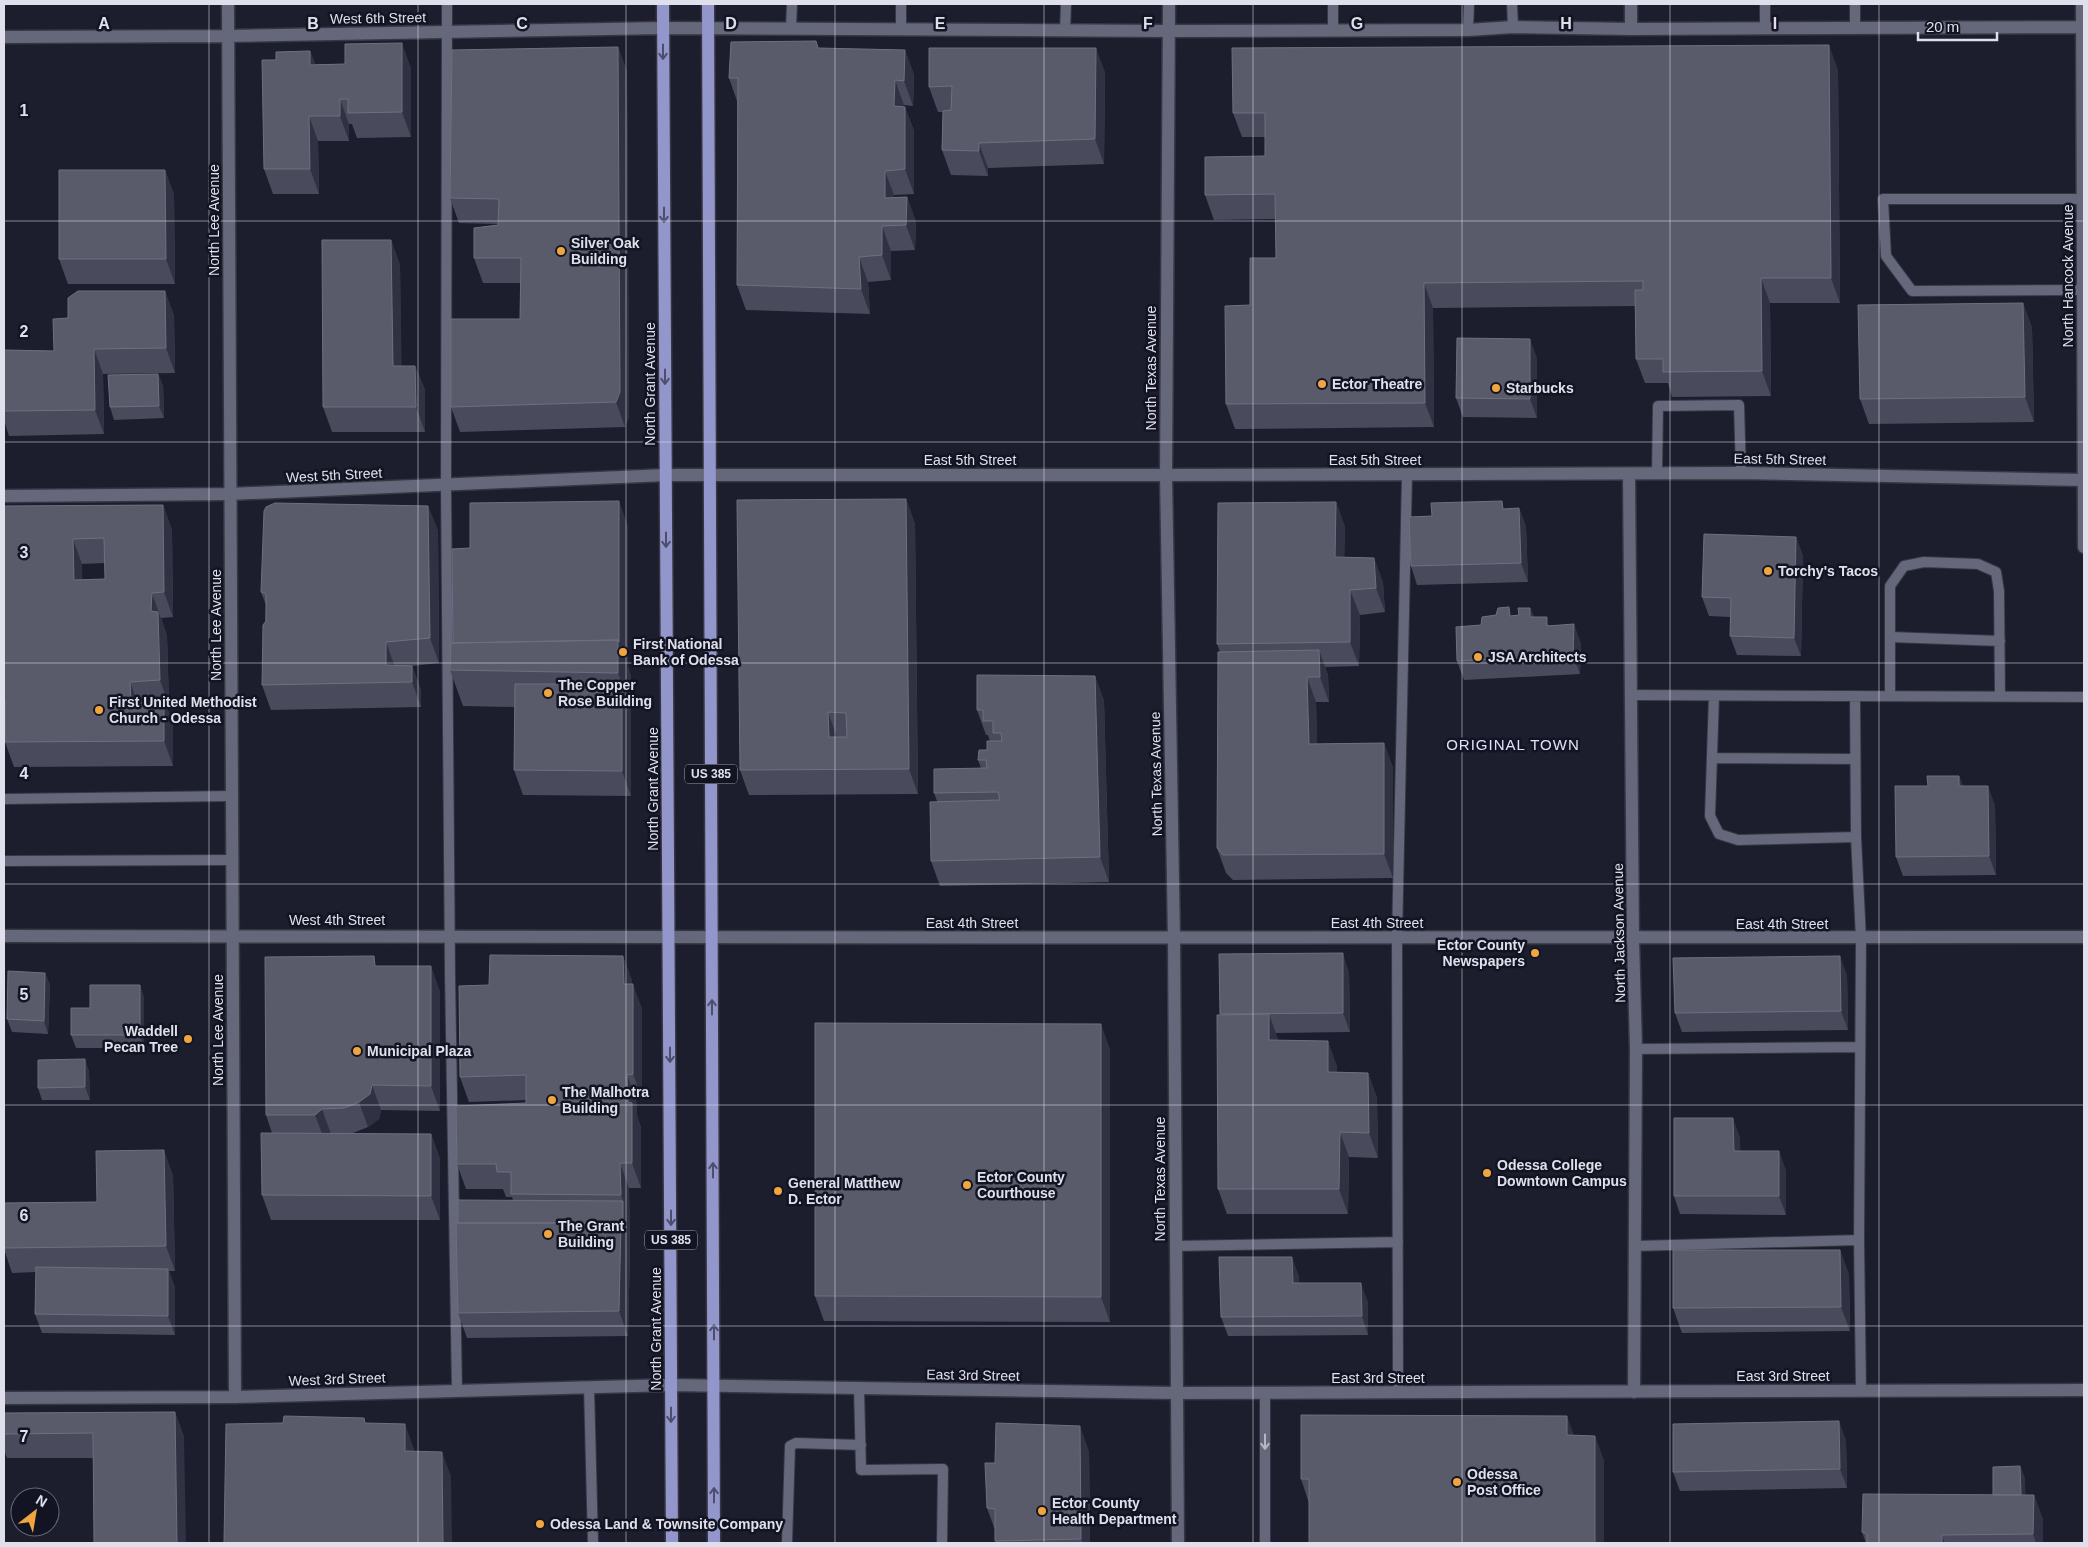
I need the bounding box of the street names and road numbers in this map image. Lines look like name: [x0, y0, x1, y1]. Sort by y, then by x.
street label: West 6th Street: [330, 9, 426, 27]
street label: North Lee Avenue: [206, 164, 222, 276]
street label: North Hancock Avenue: [2060, 204, 2076, 347]
street label: North Texas Avenue: [1143, 305, 1159, 430]
street label: North Grant Avenue: [642, 322, 658, 446]
street label: East 5th Street: [1734, 450, 1827, 468]
street label: East 5th Street: [924, 452, 1016, 468]
street label: East 5th Street: [1329, 452, 1421, 468]
street label: West 5th Street: [286, 464, 383, 486]
street label: North Lee Avenue: [208, 569, 224, 681]
street label: North Texas Avenue: [1147, 711, 1165, 837]
street label: North Grant Avenue: [645, 727, 661, 851]
road number: US 385: [685, 764, 737, 784]
street label: North Jackson Avenue: [1610, 863, 1628, 1003]
street label: West 4th Street: [289, 912, 385, 928]
street label: East 4th Street: [926, 915, 1018, 931]
street label: East 4th Street: [1331, 915, 1423, 931]
street label: East 4th Street: [1736, 916, 1828, 932]
street label: North Lee Avenue: [210, 974, 226, 1086]
street label: North Texas Avenue: [1152, 1116, 1168, 1241]
road number: US 385: [645, 1230, 697, 1250]
street label: North Grant Avenue: [648, 1267, 664, 1391]
street label: East 3rd Street: [926, 1366, 1020, 1384]
street label: East 3rd Street: [1736, 1368, 1830, 1384]
street label: West 3rd Street: [288, 1369, 386, 1389]
street label: East 3rd Street: [1331, 1370, 1425, 1386]

